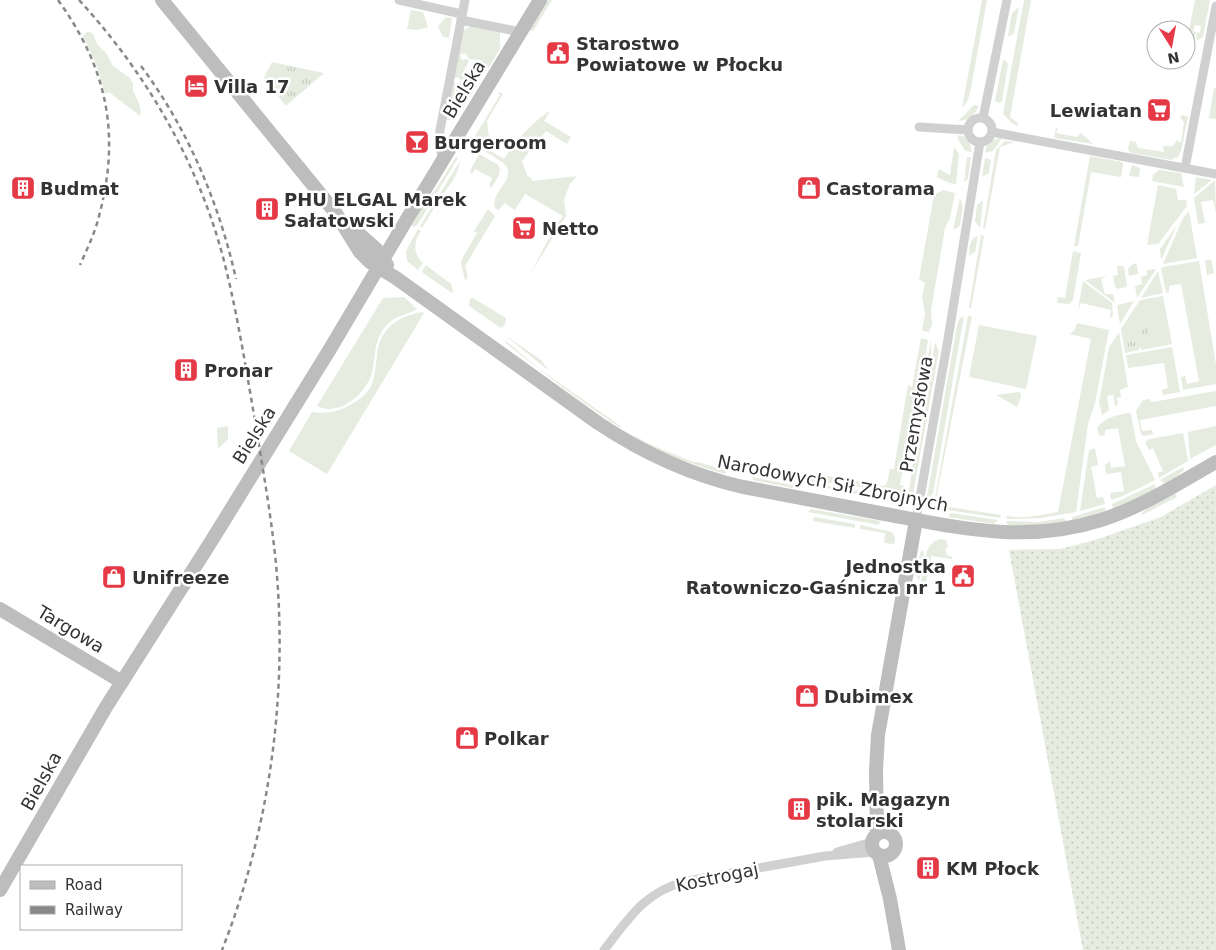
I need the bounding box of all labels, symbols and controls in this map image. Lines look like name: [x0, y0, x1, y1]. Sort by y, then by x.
north arrow: [1146, 20, 1196, 70]
place label: Starostwo Powiatowe w Płocku: [576, 33, 783, 75]
public building icon: Starostwo Powiatowe w Płocku: [545, 40, 571, 66]
text: N: [1166, 49, 1181, 67]
street label: Bielska: [439, 56, 489, 122]
hotel icon: Villa 17: [183, 73, 209, 99]
place label: Villa 17: [214, 76, 290, 97]
supermarket icon: Lewiatan: [1146, 97, 1172, 123]
place label: Lewiatan: [1050, 100, 1142, 121]
bar icon: Burgeroom: [404, 129, 430, 155]
place label: Burgeroom: [434, 132, 547, 153]
building icon: Budmat: [10, 175, 36, 201]
shop icon: Castorama: [796, 175, 822, 201]
place label: Budmat: [40, 178, 119, 199]
place label: Castorama: [826, 178, 935, 199]
place label: PHU ELGAL Marek Sałatowski: [284, 189, 467, 231]
building icon: PHU ELGAL Marek Sałatowski: [254, 196, 280, 222]
supermarket icon: Netto: [511, 215, 537, 241]
place label: Netto: [542, 218, 599, 239]
street label: Przemysłowa: [895, 354, 937, 474]
building icon: Pronar: [173, 357, 199, 383]
place label: Pronar: [204, 360, 272, 381]
street label: Bielska: [228, 402, 280, 468]
street label: Narodowych Sił Zbrojnych: [716, 450, 950, 516]
place label: Jednostka Ratowniczo-Gaśnicza nr 1: [686, 556, 946, 598]
public building icon: Jednostka Ratowniczo-Gaśnicza nr 1: [950, 563, 976, 589]
shop icon: Unifreeze: [101, 564, 127, 590]
place label: Unifreeze: [132, 567, 229, 588]
street label: Targowa: [33, 600, 108, 657]
shop icon: Dubimex: [794, 683, 820, 709]
place label: Dubimex: [824, 686, 914, 707]
shop icon: Polkar: [454, 725, 480, 751]
place label: Polkar: [484, 728, 549, 749]
street label: Bielska: [16, 748, 66, 814]
place label: pik. Magazyn stolarski: [816, 789, 950, 831]
building icon: pik. Magazyn stolarski: [786, 796, 812, 822]
building icon: KM Płock: [915, 855, 941, 881]
street label: Kostrogaj: [674, 858, 760, 896]
place label: KM Płock: [946, 858, 1040, 879]
legend: [20, 865, 182, 930]
text: Road: [65, 876, 103, 894]
text: Railway: [65, 901, 123, 919]

